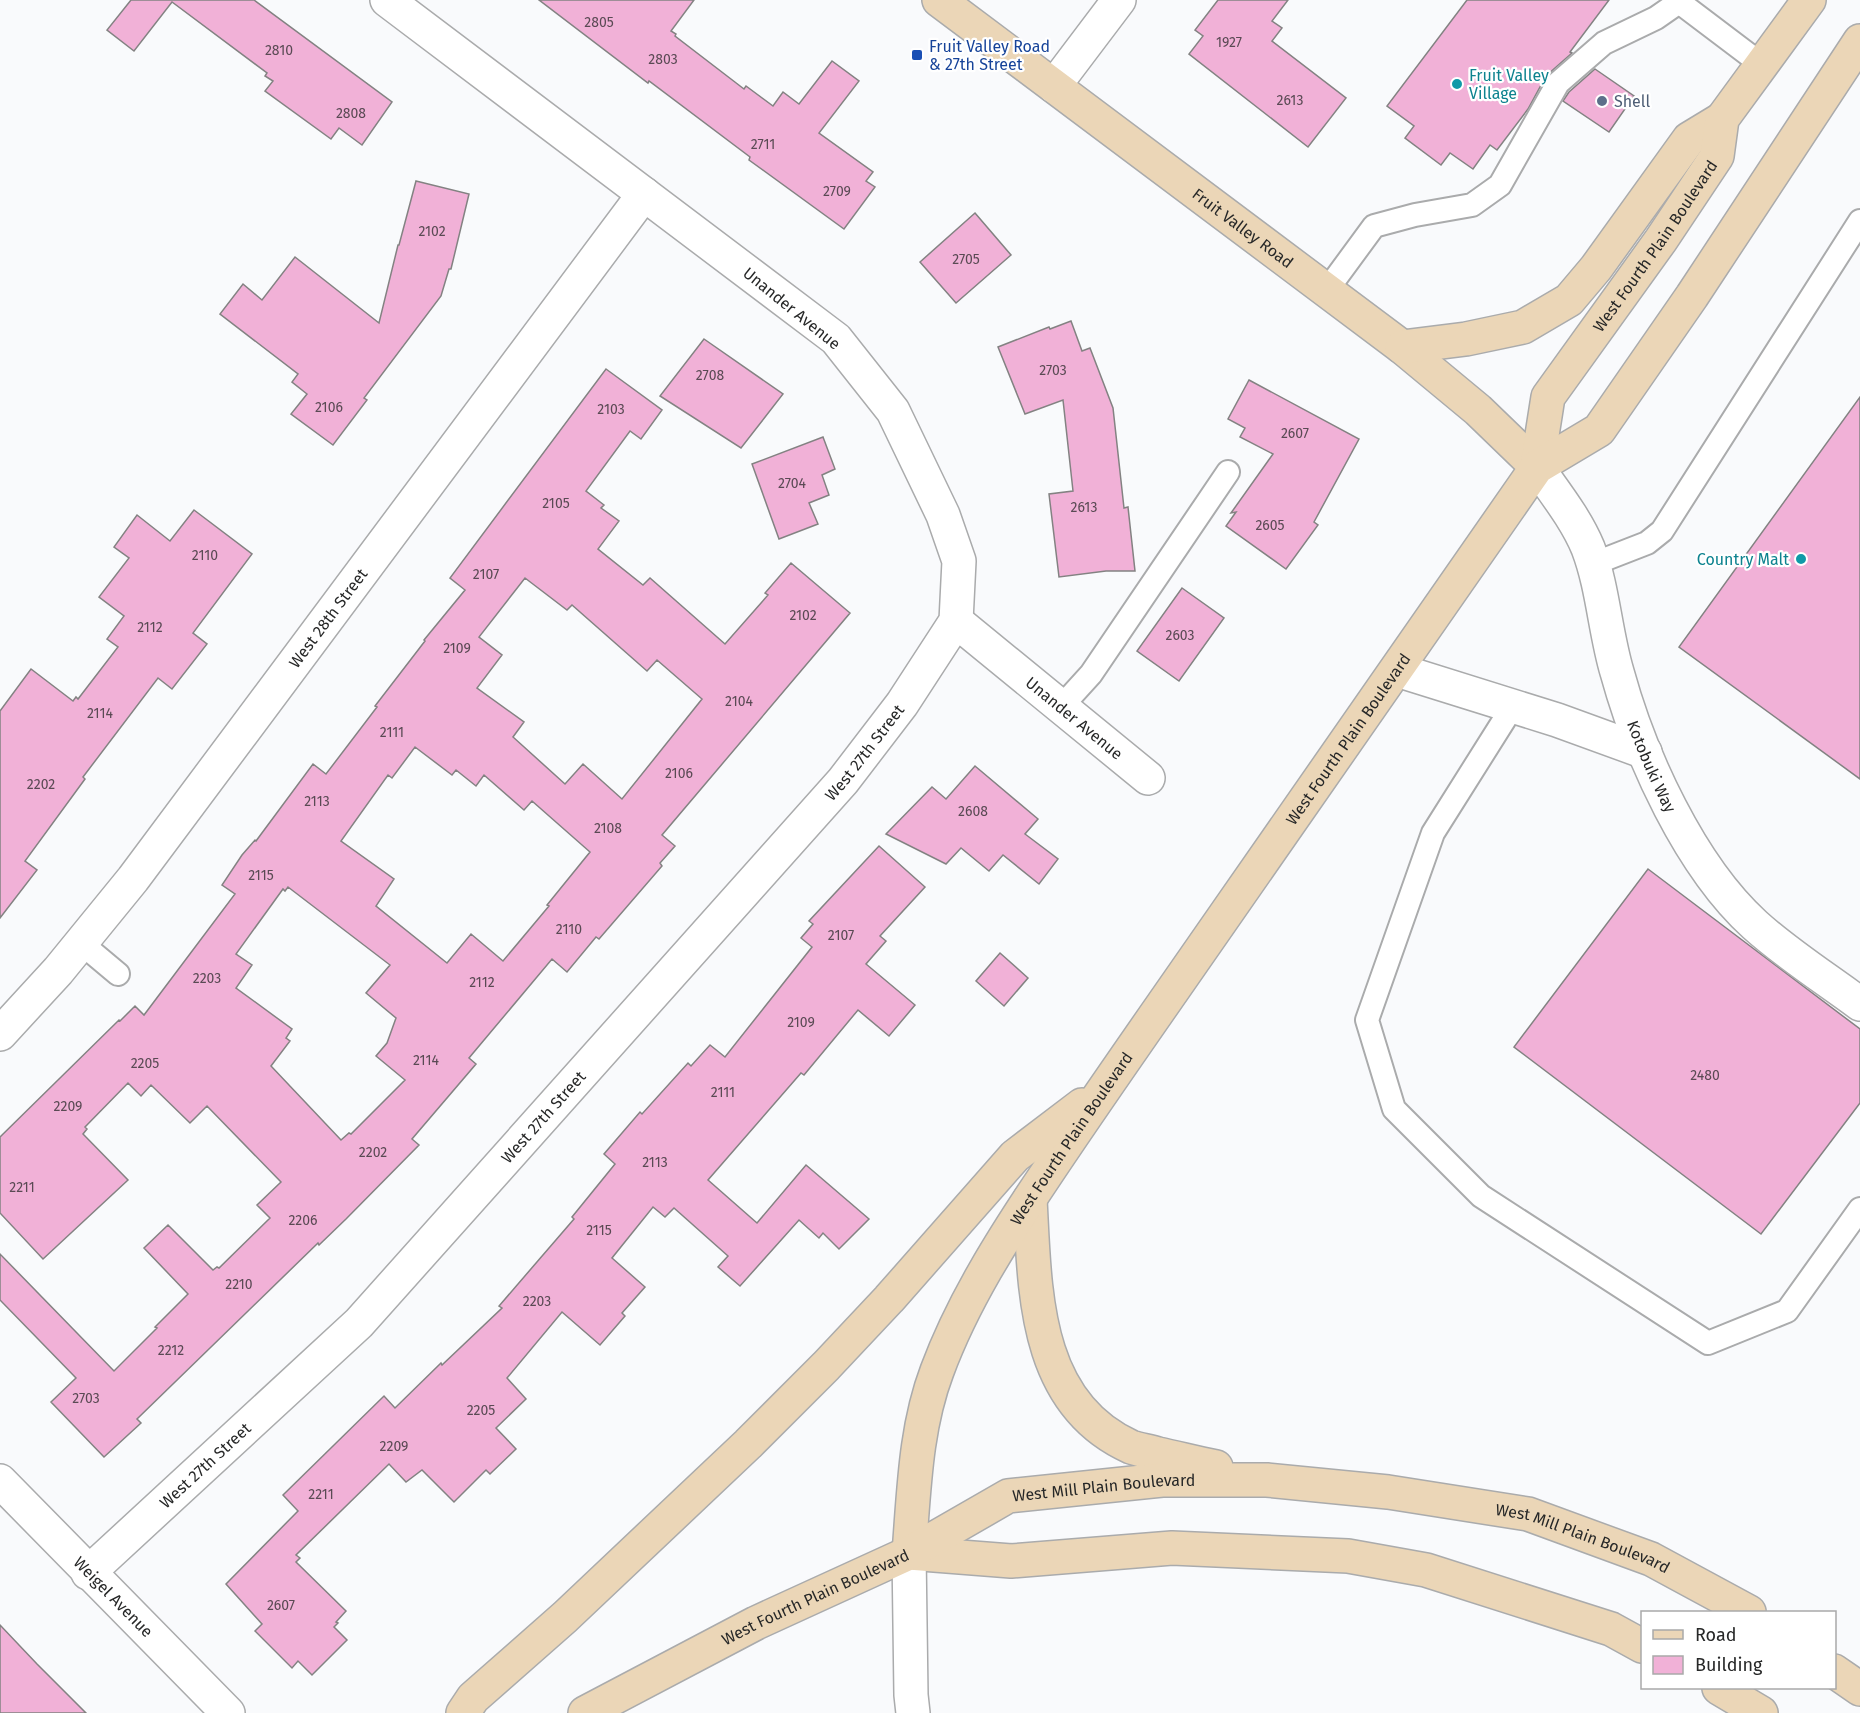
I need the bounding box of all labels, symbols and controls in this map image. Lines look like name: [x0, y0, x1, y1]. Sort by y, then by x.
house number: 2805: [584, 14, 614, 31]
house number: 1927: [1216, 34, 1242, 51]
place label: Fruit Valley Road & 27th Street: [929, 37, 1050, 74]
house number: 2810: [265, 42, 293, 59]
marker: Fruit Valley Road & 27th Street: [910, 48, 924, 62]
house number: 2803: [648, 51, 678, 68]
place label: Fruit Valley Village: [1469, 66, 1549, 103]
marker: Fruit Valley Village: [1450, 77, 1464, 91]
house number: 2613: [1277, 92, 1303, 109]
place label: Shell: [1614, 92, 1651, 111]
marker: Shell: [1595, 94, 1609, 108]
house number: 2808: [336, 105, 366, 122]
house number: 2711: [751, 136, 775, 153]
street label: West Fourth Plain Boulevard: [1589, 157, 1722, 336]
house number: 2709: [823, 183, 851, 200]
street label: Fruit Valley Road: [1189, 184, 1297, 272]
house number: 2102: [418, 223, 446, 240]
house number: 2705: [952, 251, 980, 268]
street label: Unander Avenue: [739, 263, 844, 353]
house number: 2703: [1039, 362, 1067, 379]
house number: 2708: [696, 367, 724, 384]
house number: 2106: [315, 399, 343, 416]
house number: 2103: [597, 401, 625, 418]
house number: 2607: [1281, 425, 1309, 442]
house number: 2704: [778, 475, 807, 492]
house number: 2105: [542, 495, 570, 512]
house number: 2613: [1071, 499, 1097, 516]
house number: 2605: [1255, 517, 1285, 534]
house number: 2110: [192, 547, 218, 564]
place label: Country Malt: [1697, 550, 1789, 569]
marker: Country Malt: [1794, 552, 1808, 566]
street label: West 28th Street: [285, 565, 371, 672]
house number: 2107: [473, 566, 499, 583]
house number: 2102: [789, 607, 817, 624]
house number: 2112: [137, 619, 163, 636]
house number: 2603: [1165, 627, 1195, 644]
house number: 2109: [443, 640, 471, 657]
street label: West Fourth Plain Boulevard: [1282, 650, 1415, 829]
street label: Unander Avenue: [1022, 673, 1127, 764]
house number: 2104: [725, 693, 754, 710]
street label: West 27th Street: [821, 701, 908, 805]
house number: 2114: [87, 705, 114, 722]
street label: Kotobuki Way: [1623, 718, 1680, 816]
house number: 2111: [380, 724, 404, 741]
house number: 2106: [665, 765, 693, 782]
house number: 2202: [27, 776, 55, 793]
house number: 2113: [304, 793, 330, 810]
house number: 2608: [958, 803, 988, 820]
house number: 2108: [594, 820, 622, 837]
house number: 2115: [248, 867, 274, 884]
house number: 2110: [556, 921, 582, 938]
house number: 2107: [828, 927, 854, 944]
house number: 2203: [193, 970, 221, 987]
house number: 2112: [469, 974, 495, 991]
house number: 2109: [787, 1014, 815, 1031]
street label: West Fourth Plain Boulevard: [1006, 1049, 1137, 1229]
house number: 2114: [413, 1052, 440, 1069]
house number: 2205: [131, 1055, 159, 1072]
street label: West 27th Street: [497, 1067, 590, 1167]
house number: 2480: [1690, 1067, 1720, 1084]
house number: 2111: [711, 1084, 735, 1101]
house number: 2209: [54, 1098, 82, 1115]
house number: 2202: [359, 1144, 387, 1161]
house number: 2113: [642, 1154, 668, 1171]
house number: 2211: [9, 1179, 35, 1196]
house number: 2206: [288, 1212, 318, 1229]
house number: 2115: [586, 1222, 612, 1239]
house number: 2210: [225, 1276, 253, 1293]
house number: 2203: [523, 1293, 551, 1310]
house number: 2212: [158, 1342, 184, 1359]
house number: 2703: [72, 1390, 100, 1407]
house number: 2205: [467, 1402, 495, 1419]
street label: West 27th Street: [156, 1419, 255, 1512]
house number: 2209: [380, 1438, 408, 1455]
street label: West Mill Plain Boulevard: [1011, 1471, 1195, 1505]
house number: 2211: [308, 1486, 334, 1503]
street label: West Mill Plain Boulevard: [1494, 1500, 1673, 1577]
street label: West Fourth Plain Boulevard: [718, 1545, 912, 1649]
street label: Weigel Avenue: [70, 1553, 157, 1641]
house number: 2607: [267, 1597, 295, 1614]
legend: [1641, 1611, 1836, 1689]
text: Road: [1695, 1624, 1737, 1646]
text: Building: [1695, 1654, 1763, 1676]

